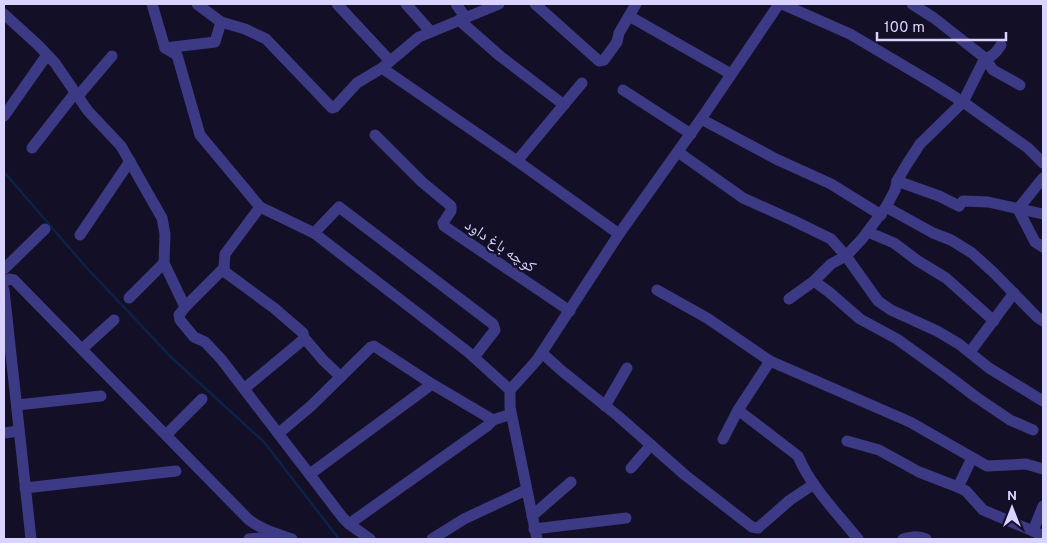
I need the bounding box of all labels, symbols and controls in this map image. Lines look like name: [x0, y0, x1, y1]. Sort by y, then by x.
scale bar: [877, 10, 1006, 42]
text: 100 m: [884, 19, 925, 38]
street label: کوچه باغ داود: [460, 216, 540, 278]
north arrow: [987, 483, 1037, 533]
text: N: [1007, 488, 1017, 505]

